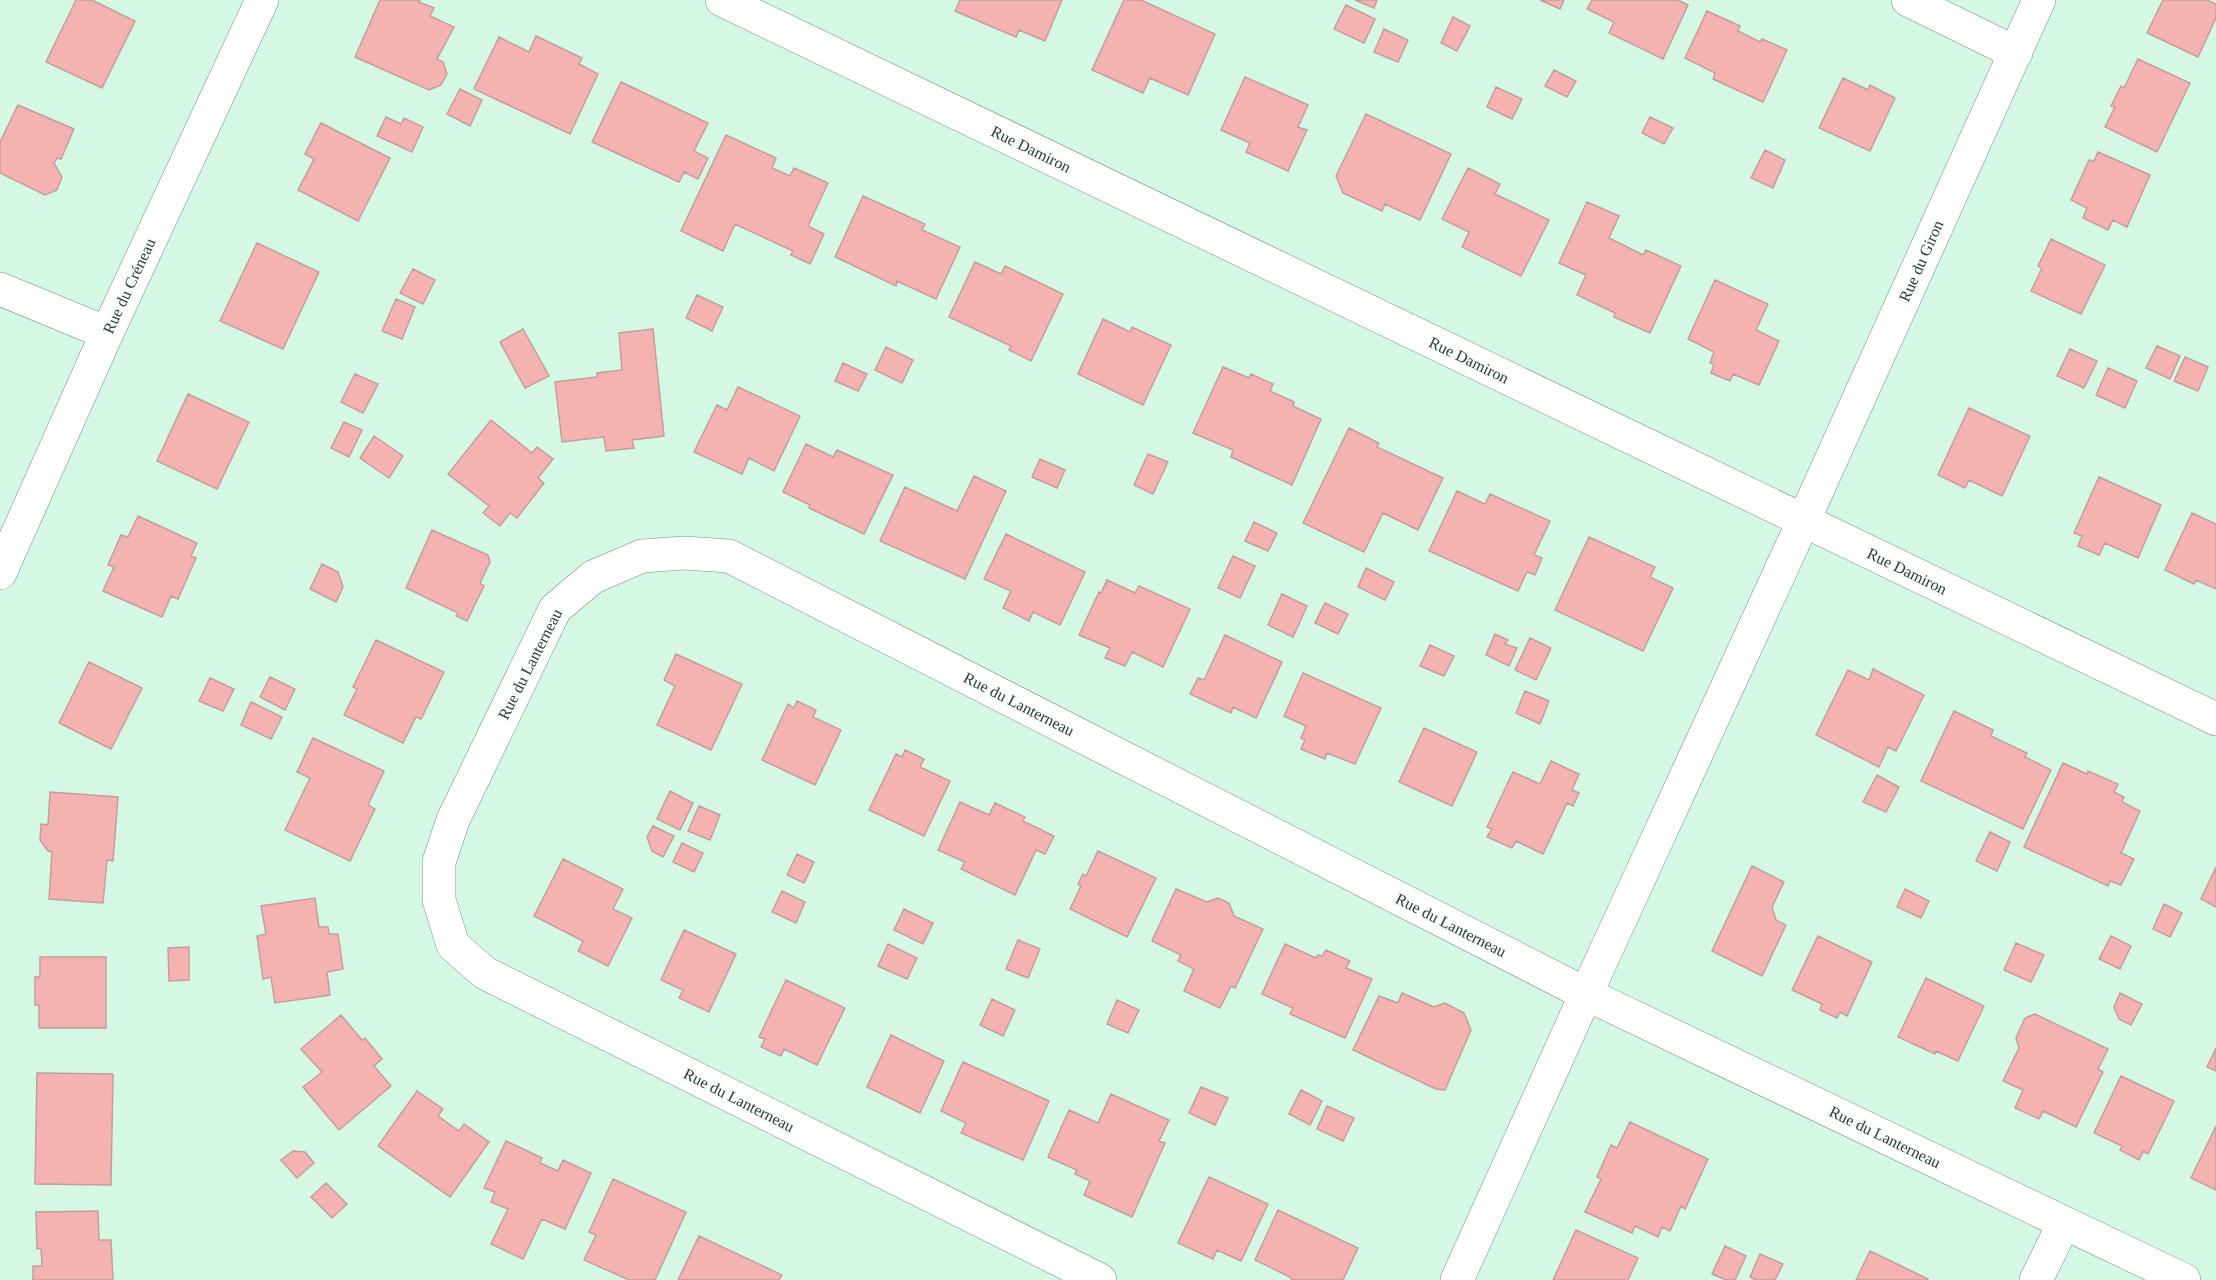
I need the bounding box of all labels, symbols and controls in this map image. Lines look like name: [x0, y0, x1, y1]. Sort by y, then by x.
street label: Rue Damiron: [988, 122, 1074, 176]
street label: Rue du Giron: [1896, 218, 1946, 304]
street label: Rue du Créneau: [100, 236, 158, 336]
street label: Rue Damiron: [1426, 333, 1512, 387]
street label: Rue Damiron: [1864, 544, 1950, 598]
street label: Rue du Lanterneau: [495, 606, 565, 722]
street label: Rue du Lanterneau: [961, 669, 1077, 739]
street label: Rue du Lanterneau: [1393, 890, 1509, 960]
street label: Rue du Lanterneau: [681, 1065, 797, 1135]
street label: Rue du Lanterneau: [1827, 1103, 1943, 1171]

